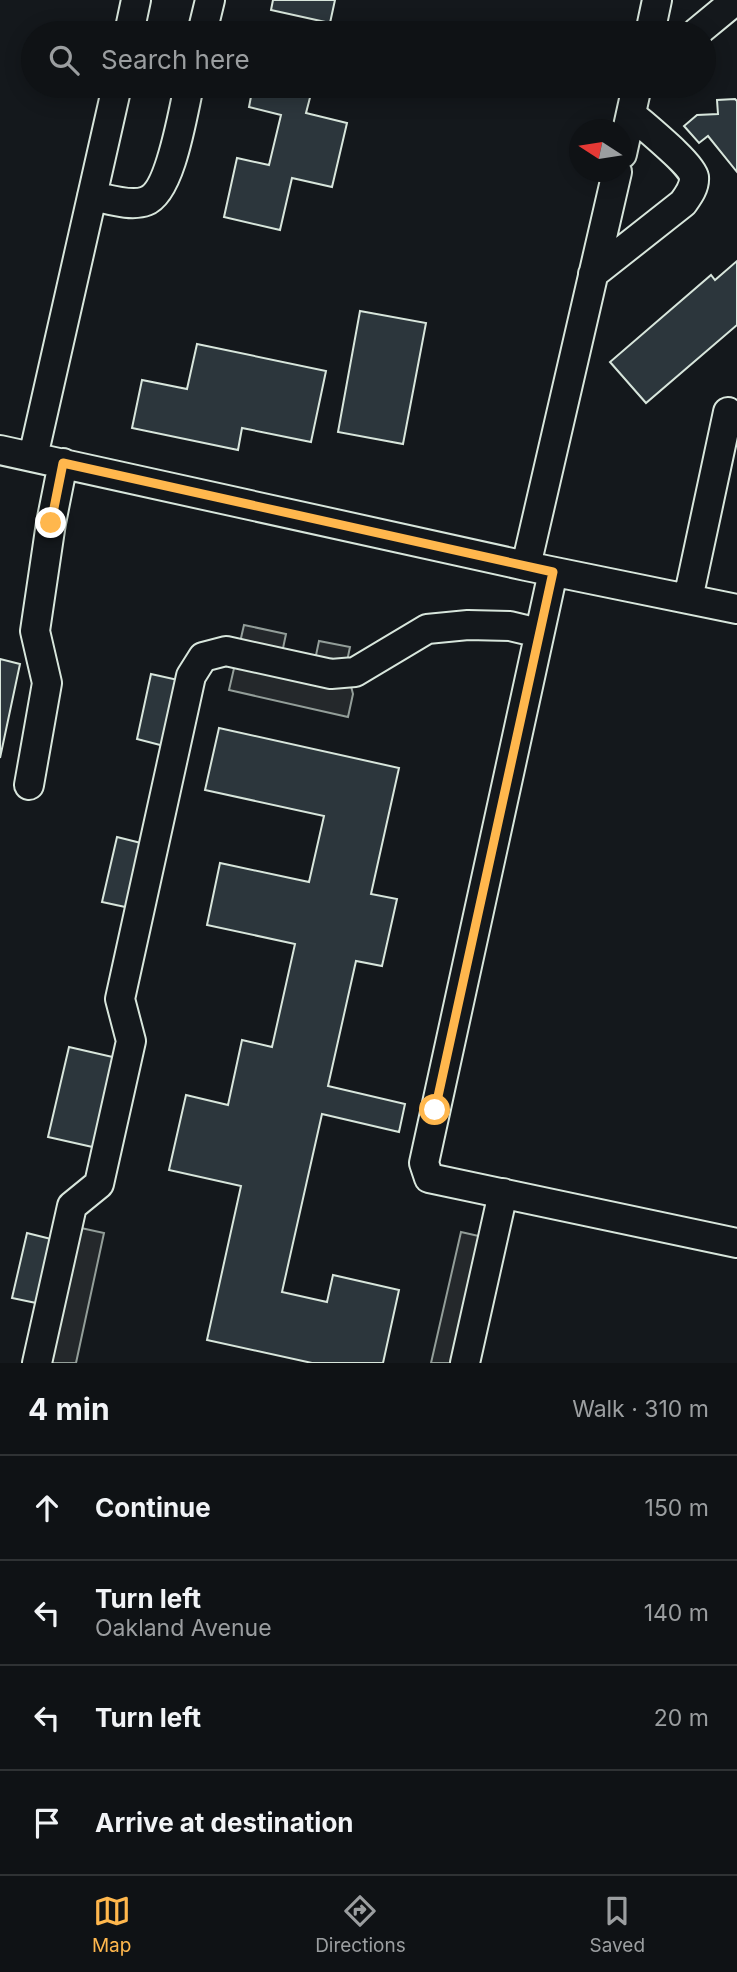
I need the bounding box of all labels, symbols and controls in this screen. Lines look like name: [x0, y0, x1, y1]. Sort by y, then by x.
search box: [21, 21, 716, 98]
icon: search: [45, 41, 83, 79]
text: Search here: [101, 44, 250, 75]
north arrow: [569, 119, 632, 182]
route end: [35, 507, 66, 538]
route start: [419, 1094, 450, 1125]
text: 4 min: [28, 1391, 110, 1427]
text: Walk · 310 m: [572, 1395, 709, 1423]
icon: ahead: [28, 1489, 66, 1527]
text: Continue: [95, 1492, 211, 1523]
text: 150 m: [645, 1494, 709, 1522]
text: Turn left: [95, 1583, 201, 1614]
icon: left: [28, 1594, 66, 1632]
text: 140 m: [644, 1599, 709, 1627]
text: Oakland Avenue: [95, 1614, 272, 1642]
icon: left: [28, 1699, 66, 1737]
text: Turn left: [95, 1702, 201, 1733]
text: 20 m: [654, 1704, 709, 1732]
icon: arrive: [28, 1804, 66, 1842]
text: Arrive at destination: [95, 1807, 354, 1838]
tab: Map: [92, 1892, 131, 1957]
tab: Directions: [315, 1892, 406, 1957]
tab: Saved: [589, 1892, 645, 1957]

